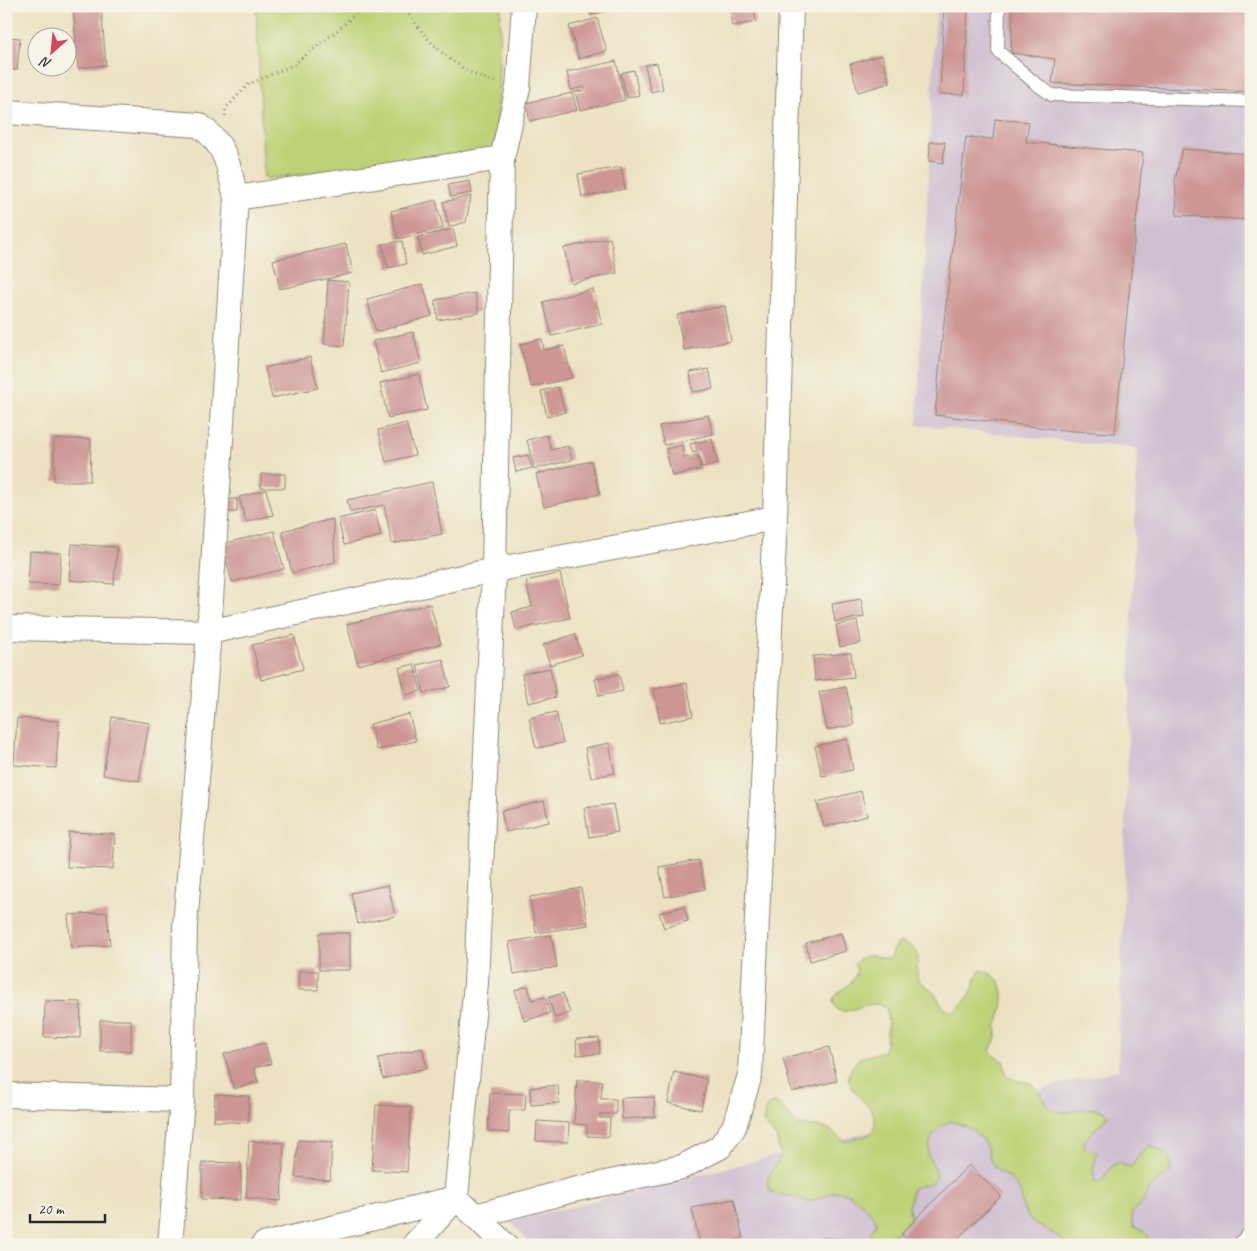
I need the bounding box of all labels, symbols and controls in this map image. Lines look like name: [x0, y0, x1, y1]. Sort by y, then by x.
north arrow: [28, 28, 78, 78]
text: N: [37, 53, 54, 73]
scale bar: [30, 1191, 105, 1223]
text: 20 m: [38, 1200, 65, 1219]

